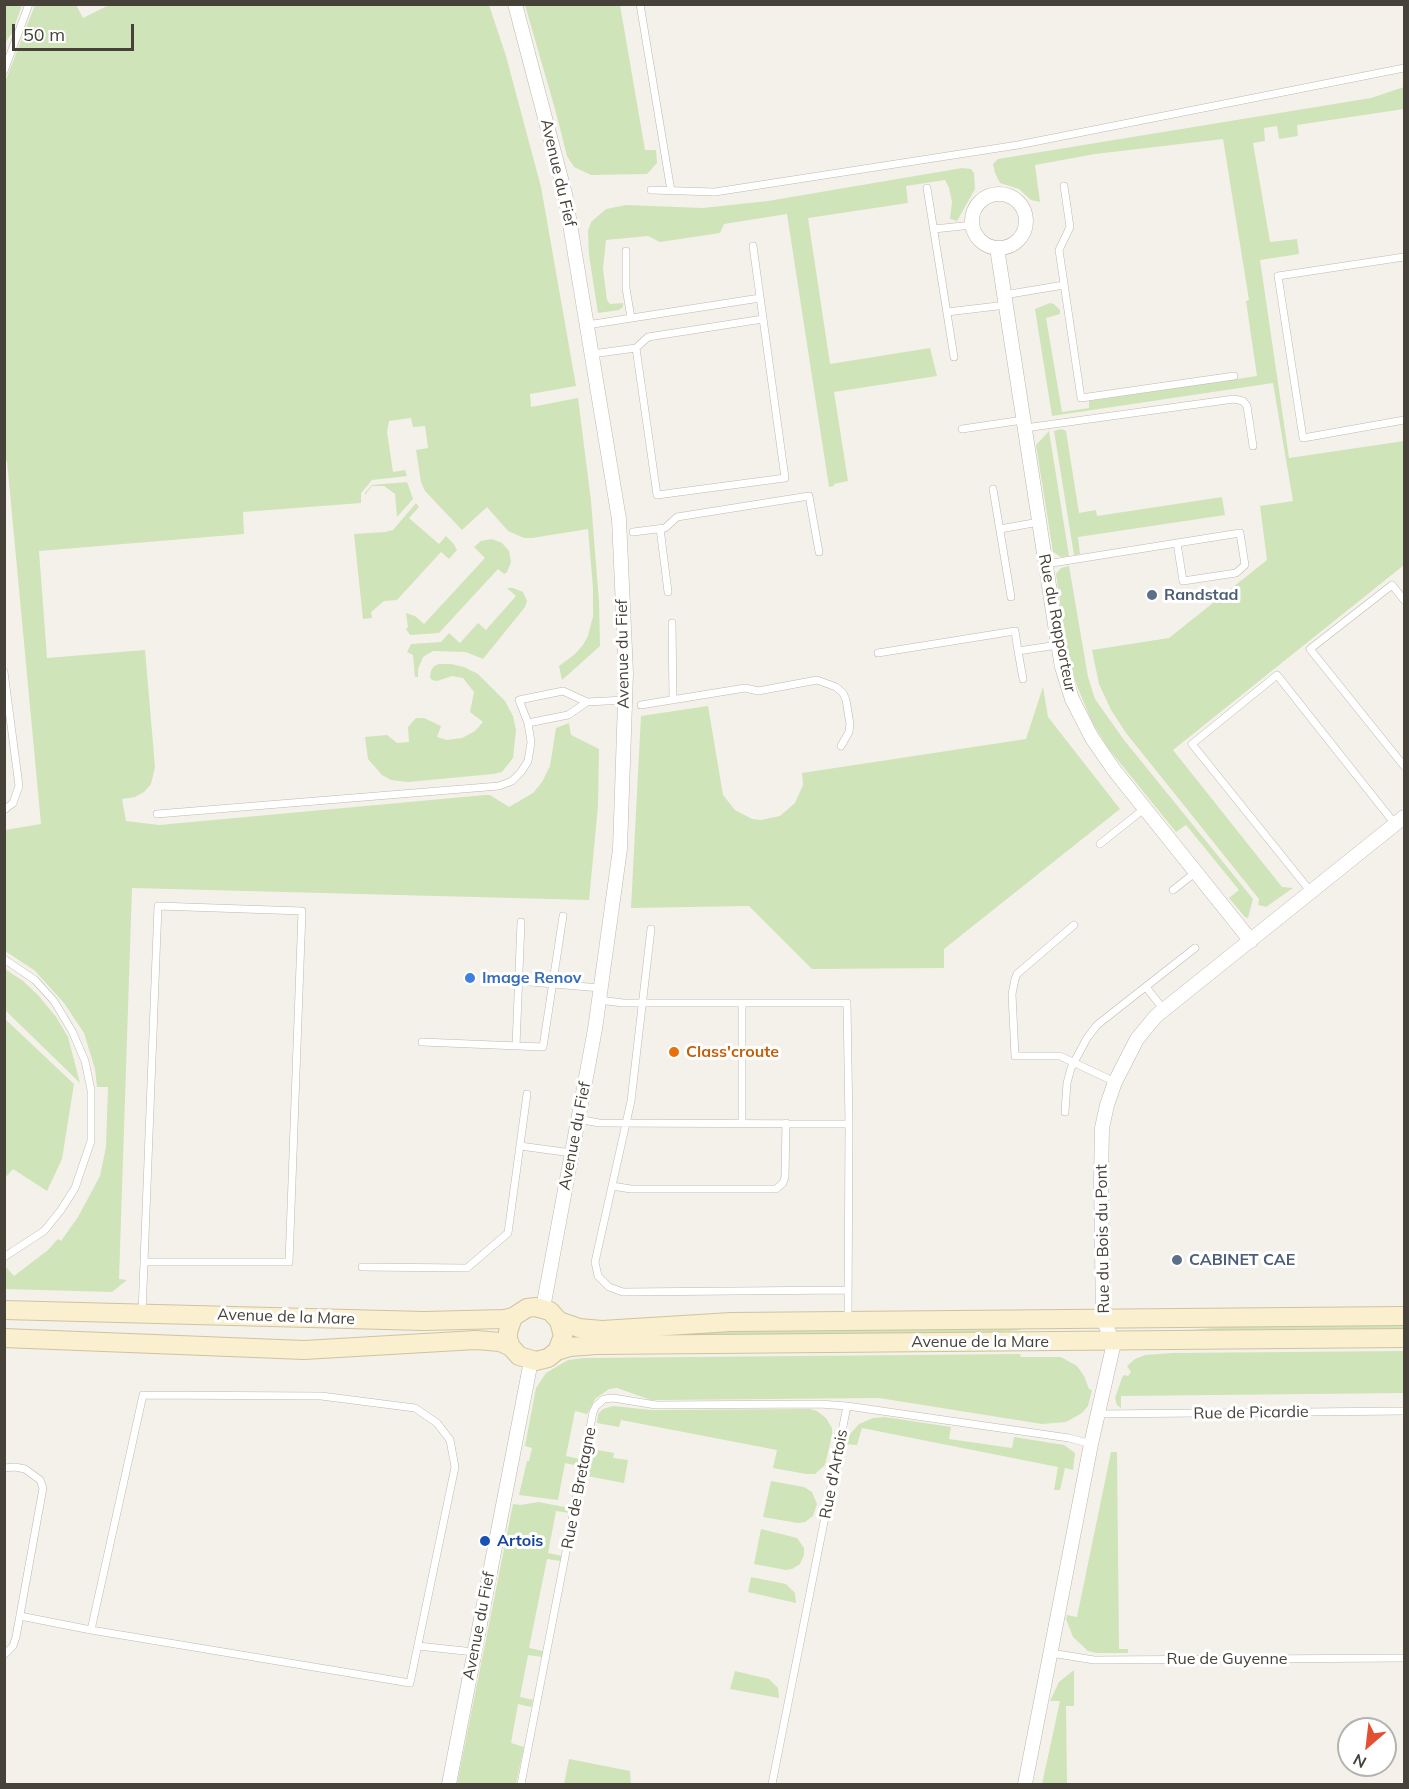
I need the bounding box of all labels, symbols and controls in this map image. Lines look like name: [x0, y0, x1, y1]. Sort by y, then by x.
scale bar: [15, 12, 136, 50]
text: 50 m: [23, 23, 65, 46]
street label: Avenue du Fief: [536, 117, 580, 229]
street label: Rue du Rapporteur: [1034, 552, 1080, 694]
place label: Randstad: [1164, 585, 1238, 605]
marker: Randstad: [1145, 588, 1159, 602]
street label: Avenue du Fief: [612, 599, 634, 709]
place label: Image Renov: [482, 968, 581, 988]
marker: Image Renov: [463, 971, 477, 985]
place label: Class'croute: [686, 1042, 779, 1062]
marker: Class'croute: [667, 1045, 681, 1059]
street label: Avenue du Fief: [555, 1080, 595, 1192]
street label: Rue du Bois du Pont: [1092, 1164, 1114, 1314]
place label: CABINET CAE: [1189, 1250, 1295, 1270]
marker: CABINET CAE: [1170, 1253, 1184, 1267]
street label: Avenue de la Mare: [217, 1305, 355, 1329]
street label: Avenue de la Mare: [911, 1332, 1049, 1352]
street label: Rue de Picardie: [1193, 1402, 1309, 1424]
street label: Rue de Bretagne: [558, 1425, 600, 1551]
street label: Rue d'Artois: [816, 1428, 852, 1520]
place label: Artois: [497, 1531, 543, 1551]
marker: Artois: [478, 1534, 492, 1548]
street label: Avenue du Fief: [459, 1570, 499, 1682]
street label: Rue de Guyenne: [1166, 1649, 1288, 1669]
north arrow: [1337, 1717, 1397, 1777]
text: N: [1349, 1749, 1370, 1773]

